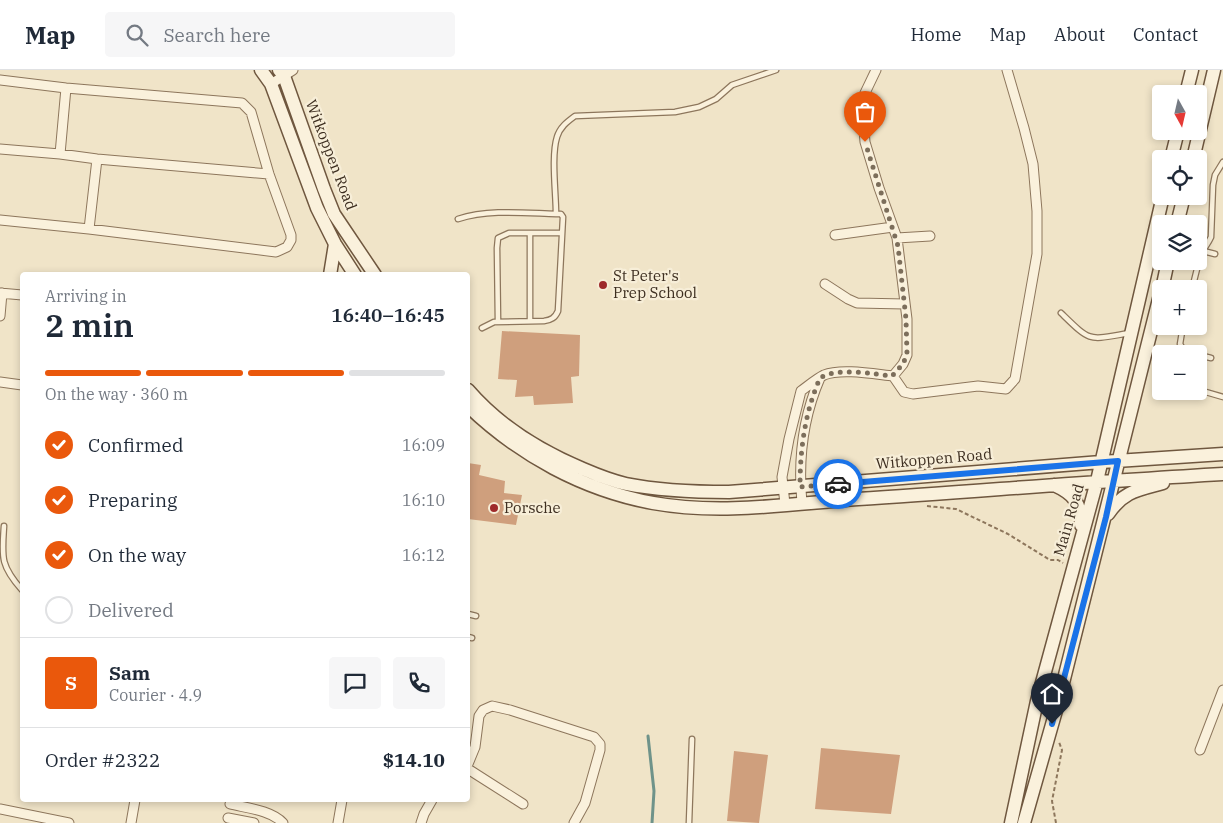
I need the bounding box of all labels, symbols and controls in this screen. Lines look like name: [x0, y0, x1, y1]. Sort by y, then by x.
search box: [105, 12, 455, 57]
text: Map: [25, 19, 75, 51]
icon: search: [123, 21, 151, 49]
text: Search here: [163, 23, 270, 47]
text: Home: [910, 23, 962, 46]
text: Map: [990, 23, 1026, 46]
text: About: [1054, 23, 1105, 46]
text: Contact: [1133, 23, 1198, 46]
north arrow: [1152, 85, 1208, 140]
map controls: [1152, 85, 1207, 400]
pin: [844, 91, 886, 142]
street label: Witkoppen Road: [302, 97, 361, 213]
icon: bag: [851, 98, 879, 126]
button: locate: [1152, 150, 1207, 205]
button: layers: [1152, 215, 1207, 270]
place label: St Peter's Prep School: [613, 266, 697, 302]
marker: St Peter's Prep School: [597, 279, 609, 291]
button: +: [1152, 280, 1207, 335]
text: Arriving in: [45, 286, 127, 306]
text: 16:40–16:45: [331, 303, 445, 327]
text: 2 min: [45, 304, 134, 346]
button: −: [1152, 345, 1207, 400]
text: On the way · 360 m: [45, 384, 188, 404]
icon: check: [45, 431, 73, 459]
text: Confirmed: [88, 433, 183, 457]
text: 16:09: [402, 435, 445, 455]
street label: Witkoppen Road: [875, 444, 993, 473]
courier: [813, 459, 863, 509]
icon: car: [824, 470, 852, 498]
street label: Main Road: [1049, 481, 1088, 558]
icon: check: [45, 486, 73, 514]
text: Preparing: [88, 488, 177, 512]
text: 16:10: [402, 490, 445, 510]
place label: Porsche: [504, 498, 561, 517]
marker: Porsche: [488, 502, 500, 514]
icon: check: [45, 541, 73, 569]
text: On the way: [88, 543, 186, 567]
text: 16:12: [402, 545, 445, 565]
text: Delivered: [88, 598, 174, 622]
button: chat: [329, 657, 381, 709]
button: phone: [393, 657, 445, 709]
text: Sam: [109, 661, 150, 685]
text: S: [65, 671, 77, 695]
pin: [1031, 673, 1073, 724]
icon: home: [1038, 680, 1066, 708]
text: Courier · 4.9: [109, 685, 202, 705]
text: Order #2322: [45, 748, 160, 772]
text: $14.10: [383, 748, 445, 772]

